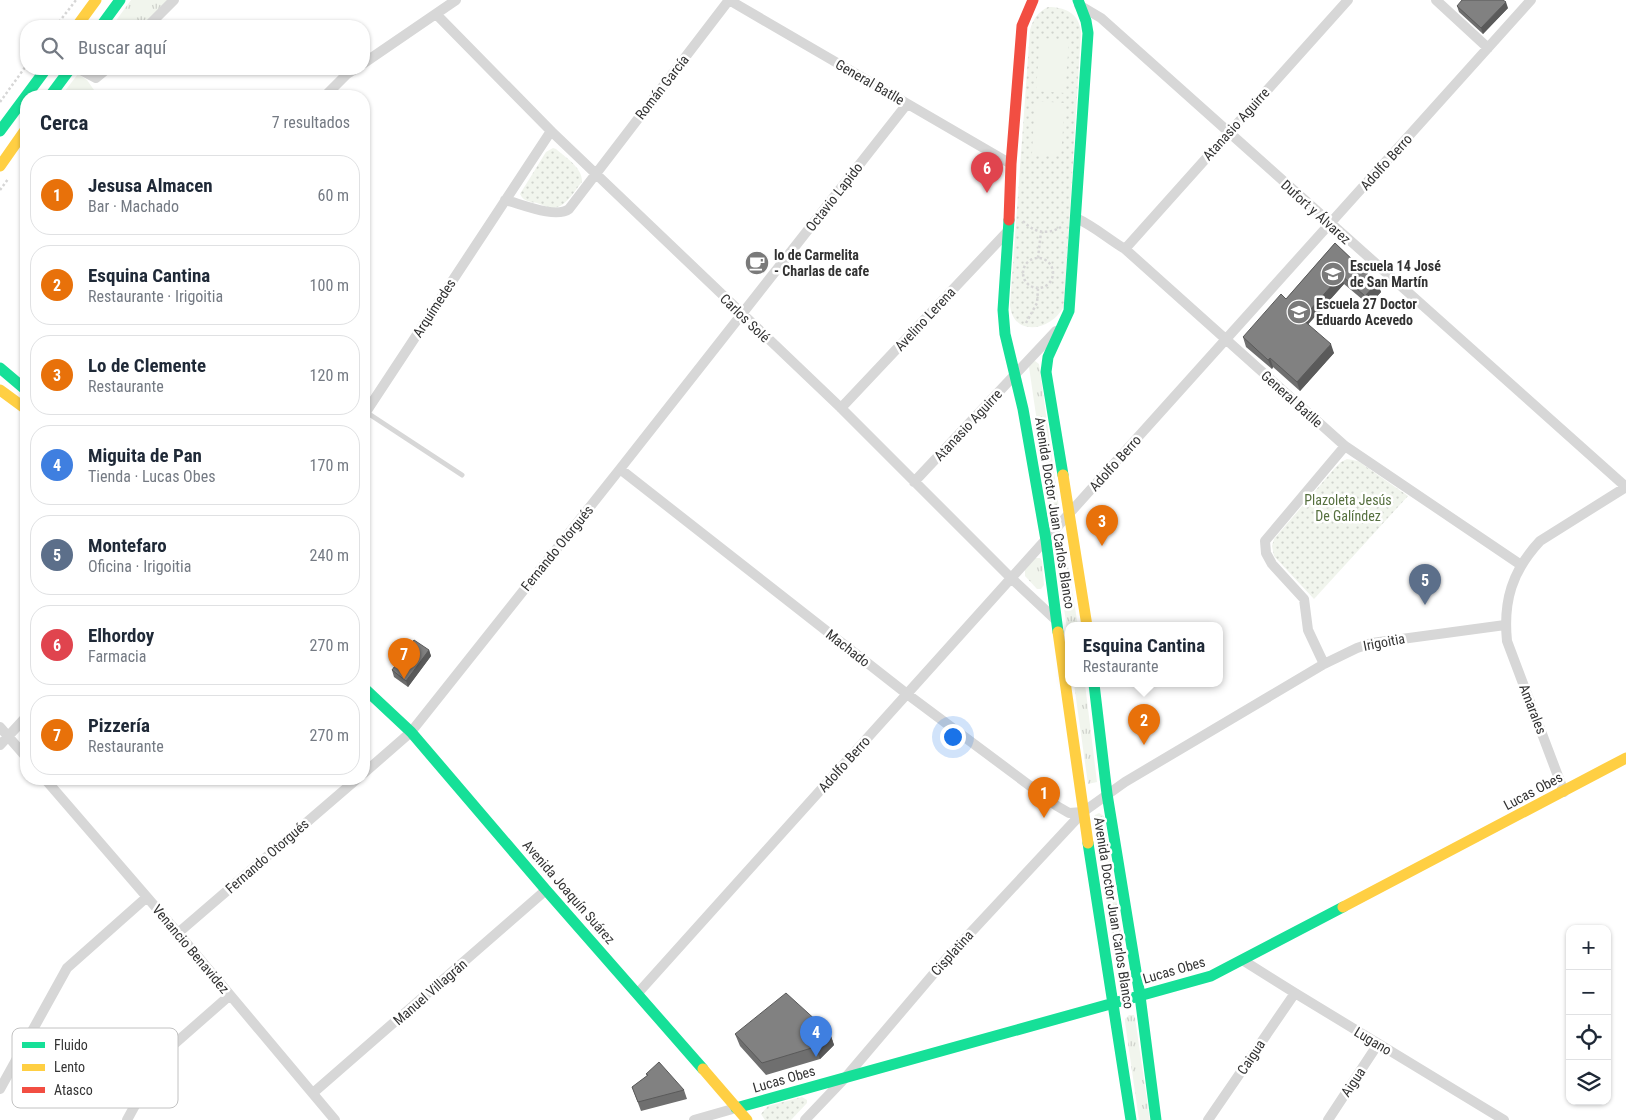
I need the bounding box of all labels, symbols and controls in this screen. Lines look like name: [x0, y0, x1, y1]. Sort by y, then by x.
search box: [20, 20, 370, 75]
icon: search: [38, 34, 66, 62]
text: Buscar aquí: [78, 36, 167, 59]
street label: Román García: [632, 52, 692, 122]
street label: General Batlle: [833, 56, 908, 108]
street label: Atanasio Aguirre: [1199, 84, 1273, 164]
text: Cerca: [40, 111, 88, 135]
text: 7 resultados: [272, 113, 350, 132]
street label: Adolfo Berro: [1357, 131, 1415, 193]
pin: 6: [971, 152, 1003, 193]
street label: Octavio Lapido: [802, 160, 866, 234]
text: Jesusa Almacen: [88, 174, 213, 197]
street label: Dufort y Álvarez: [1278, 176, 1355, 247]
text: 1: [53, 186, 61, 205]
text: 60 m: [317, 186, 349, 205]
text: Bar · Machado: [88, 197, 179, 216]
place label: lo de Carmelita - Charlas de cafe: [774, 247, 869, 279]
cafe icon: lo de Carmelita - Charlas de cafe: [744, 250, 770, 276]
place label: Escuela 14 José de San Martín: [1350, 258, 1441, 290]
school or university icon: Escuela 14 José de San Martín: [1320, 261, 1346, 287]
text: Esquina Cantina: [88, 264, 210, 287]
text: 2: [53, 276, 61, 295]
text: 100 m: [310, 276, 349, 295]
street label: Arquímedes: [409, 276, 459, 340]
street label: Avelino Lerena: [892, 284, 958, 354]
text: Restaurante · Irigoitia: [88, 287, 223, 306]
street label: Carlos Solé: [717, 290, 773, 346]
place label: Escuela 27 Doctor Eduardo Acevedo: [1316, 296, 1417, 328]
school or university icon: Escuela 27 Doctor Eduardo Acevedo: [1286, 299, 1312, 325]
text: Lo de Clemente: [88, 354, 206, 377]
text: 3: [53, 366, 61, 385]
text: 120 m: [310, 366, 349, 385]
street label: General Batlle: [1258, 367, 1326, 431]
text: Restaurante: [88, 377, 164, 396]
street label: Atanasio Aguirre: [931, 386, 1006, 464]
street label: Avenida Doctor Juan Carlos Blanco: [1032, 416, 1078, 610]
street label: Adolfo Berro: [1086, 432, 1144, 494]
text: Miguita de Pan: [88, 444, 202, 467]
text: 4: [53, 456, 61, 475]
text: 170 m: [310, 456, 349, 475]
text: Tienda · Lucas Obes: [88, 467, 215, 486]
park label: Plazoleta Jesús De Galíndez: [1304, 492, 1392, 524]
street label: Fernando Otorgués: [518, 502, 596, 594]
pin: 3: [1086, 505, 1118, 546]
text: Montefaro: [88, 534, 167, 557]
text: 5: [53, 546, 61, 565]
text: 240 m: [310, 546, 349, 565]
text: Oficina · Irigoitia: [88, 557, 191, 576]
pin: 5: [1409, 564, 1441, 605]
popup: [1065, 622, 1223, 687]
text: Elhordoy: [88, 624, 154, 647]
street label: Machado: [823, 626, 873, 670]
street label: Irigoitia: [1362, 630, 1406, 654]
text: Esquina Cantina: [1083, 634, 1205, 657]
text: 6: [53, 636, 61, 655]
text: 270 m: [310, 636, 349, 655]
pin: 7: [388, 638, 420, 679]
text: Farmacia: [88, 647, 146, 666]
text: Restaurante: [1083, 657, 1159, 676]
street label: Amarales: [1516, 682, 1550, 736]
pin: 2: [1128, 704, 1160, 745]
text: Pizzería: [88, 714, 150, 737]
your location: [940, 724, 966, 750]
text: 7: [53, 726, 61, 745]
text: 270 m: [310, 726, 349, 745]
street label: Adolfo Berro: [815, 733, 873, 795]
text: Restaurante: [88, 737, 164, 756]
street label: Lucas Obes: [1501, 769, 1565, 813]
pin: 1: [1028, 777, 1060, 818]
street label: Fernando Otorgués: [222, 815, 312, 897]
street label: Avenida Doctor Juan Carlos Blanco: [1091, 816, 1137, 1010]
street label: Avenida Joaquín Suárez: [520, 837, 618, 947]
street label: Venancio Benavidez: [149, 901, 233, 997]
map controls: [1566, 925, 1611, 1105]
button: +: [1566, 925, 1611, 970]
street label: Cisplatina: [928, 927, 976, 979]
street label: Lucas Obes: [1141, 953, 1207, 987]
street label: Manuel Villagrán: [390, 956, 470, 1028]
button: −: [1566, 970, 1611, 1015]
button: locate: [1566, 1015, 1611, 1060]
pin: 4: [800, 1016, 832, 1057]
street label: Lugano: [1352, 1024, 1394, 1058]
legend: [12, 1028, 178, 1108]
text: Fluido: [54, 1037, 88, 1053]
street label: Caigua: [1234, 1037, 1268, 1077]
text: Lento: [54, 1059, 85, 1075]
button: layers: [1566, 1060, 1611, 1105]
street label: Lucas Obes: [751, 1062, 817, 1096]
street label: Aigua: [1338, 1064, 1368, 1100]
text: Atasco: [54, 1082, 93, 1098]

